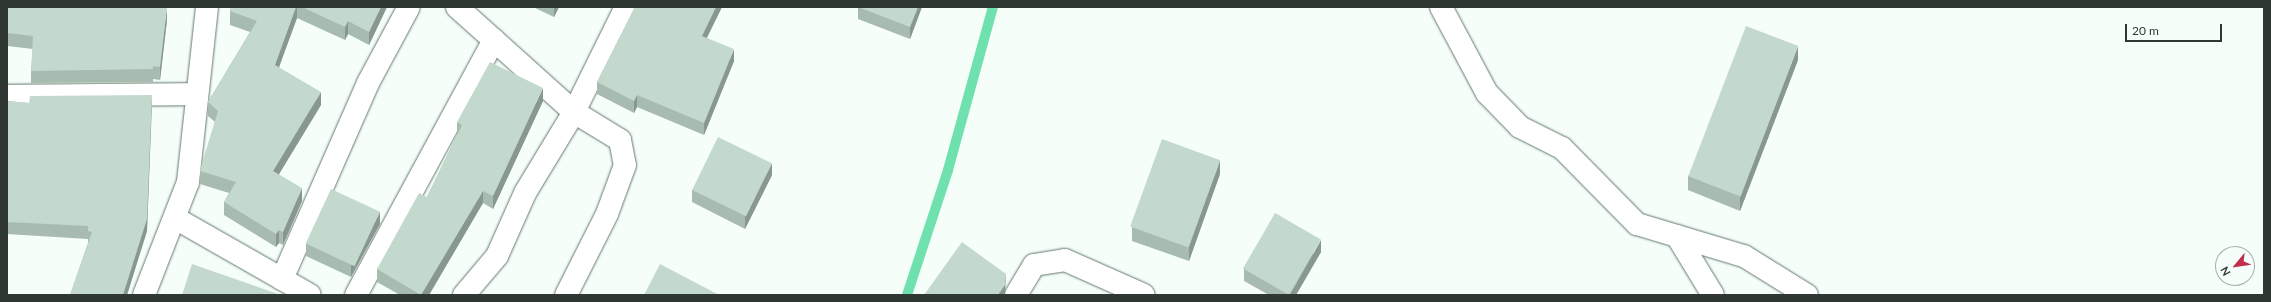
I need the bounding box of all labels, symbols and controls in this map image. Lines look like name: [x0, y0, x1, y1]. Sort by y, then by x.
scale bar: [2127, 16, 2224, 42]
text: 20 m: [2132, 23, 2159, 38]
north arrow: [2215, 246, 2255, 286]
text: N: [2217, 265, 2233, 278]

